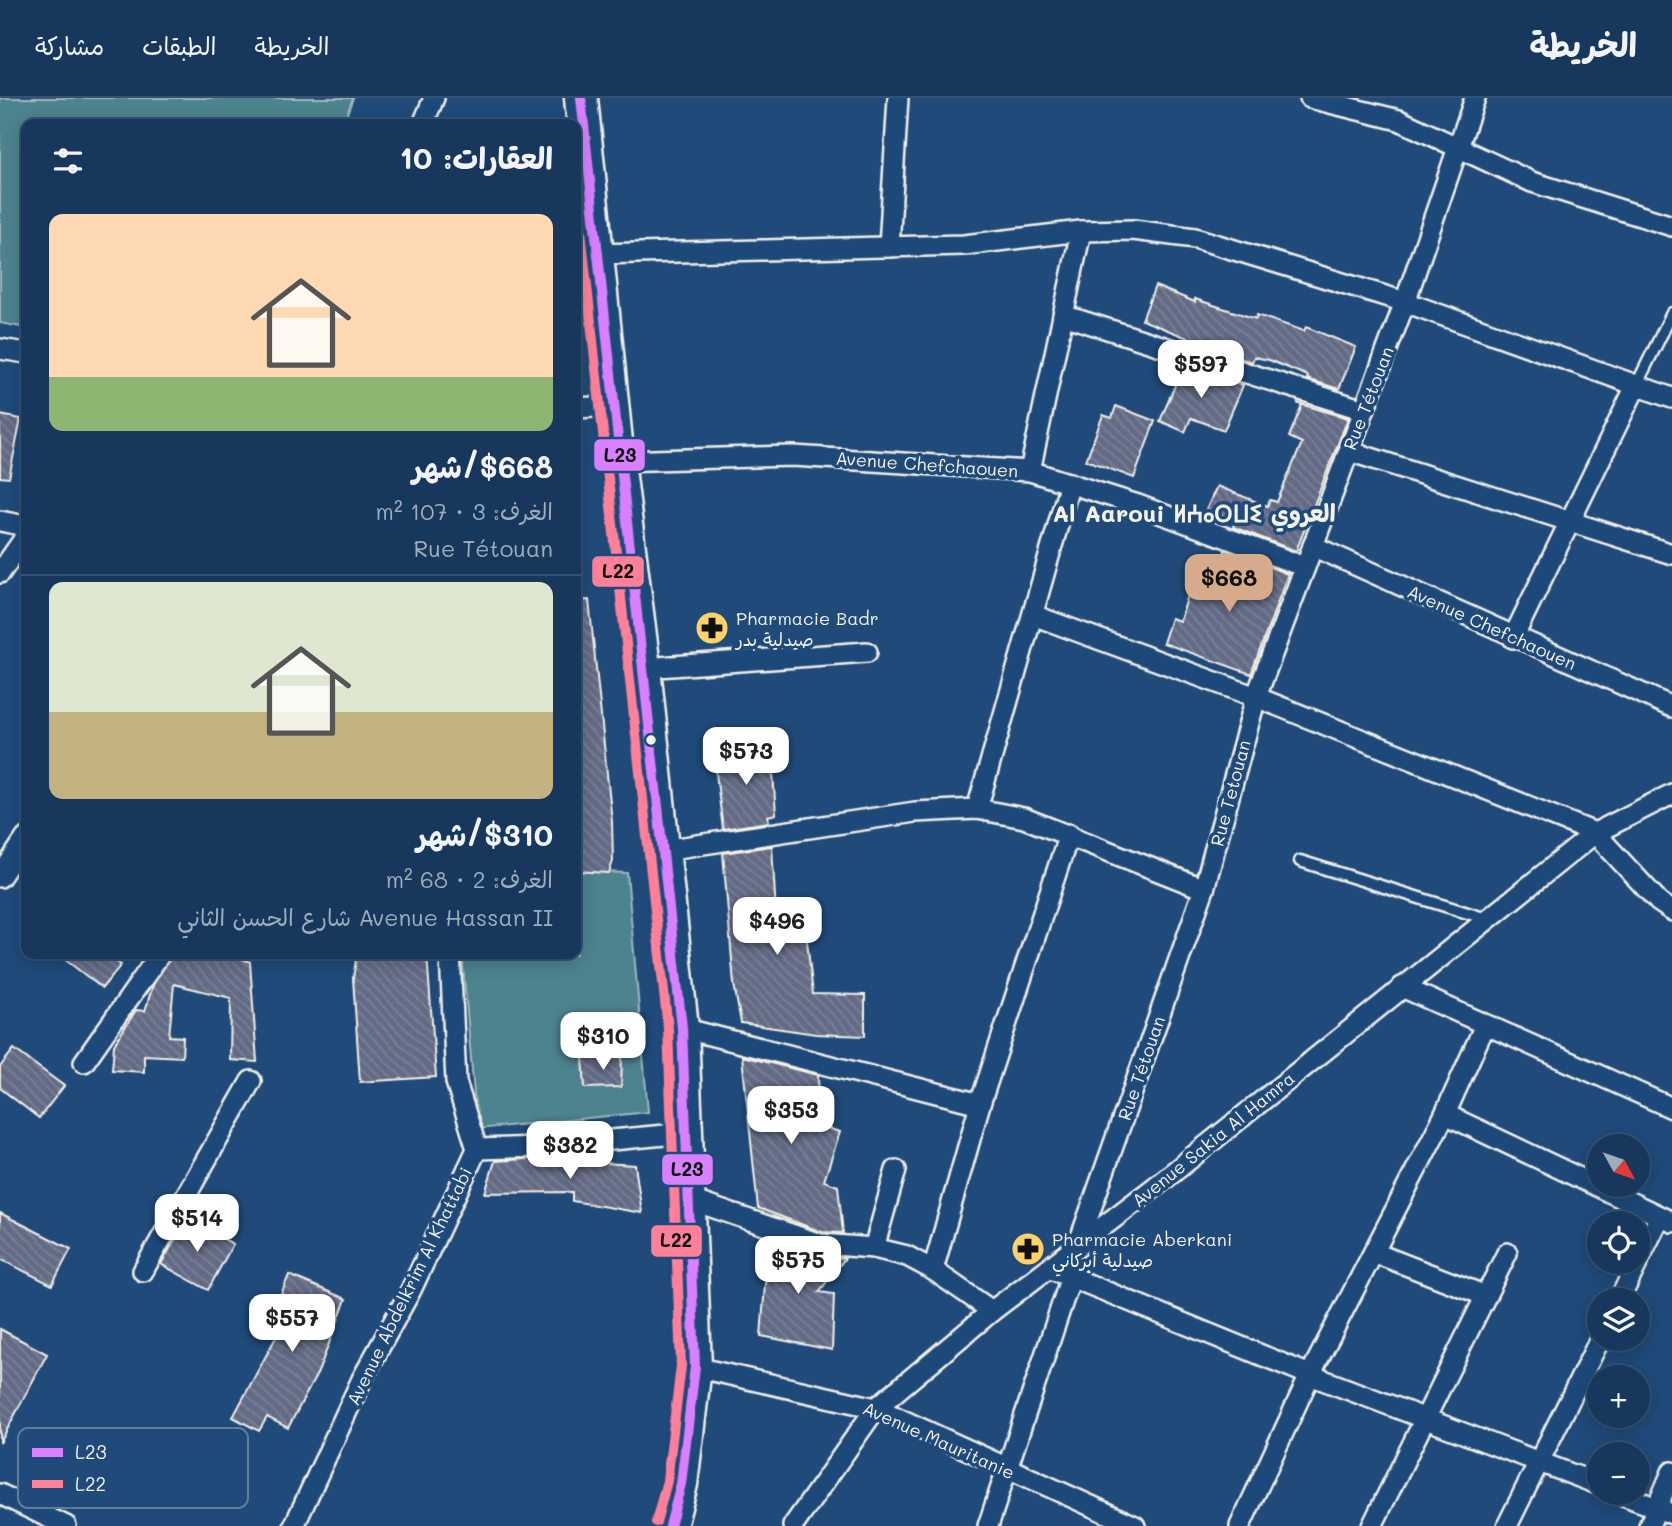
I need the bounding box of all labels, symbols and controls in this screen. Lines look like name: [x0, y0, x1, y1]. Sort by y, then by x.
text: الخريطة: [1530, 22, 1637, 65]
text: مشاركة: [35, 30, 104, 61]
text: الطبقات: [142, 30, 217, 61]
text: الخريطة: [255, 30, 329, 61]
text: العقارات: 10: [400, 137, 553, 177]
icon: filters: [49, 142, 87, 180]
icon: home: [238, 260, 364, 386]
pin: $597: [1160, 341, 1242, 400]
street label: Rue Tétouan: [1337, 343, 1399, 453]
text: $597: [1174, 348, 1228, 378]
line badge: L23: [593, 438, 646, 472]
text: L23: [603, 442, 637, 467]
text: $668/شهر: [412, 446, 553, 486]
street label: Avenue Chefchaouen: [835, 446, 1019, 482]
text: الغرف: 3 · 107 m²: [376, 496, 553, 526]
district label: Al Aaroui ⵍⵄⴰⵔⵡⵉ العروي: [1052, 497, 1336, 532]
text: Rue Tétouan: [414, 533, 553, 563]
pin: $668: [1188, 554, 1270, 614]
line badge: L22: [591, 555, 645, 588]
text: L22: [602, 558, 634, 583]
text: $668: [1201, 562, 1257, 592]
street label: Avenue Chefchaouen: [1404, 579, 1580, 675]
place label: Pharmacie Badr صيدلية بدر: [734, 606, 879, 651]
pharmacy icon: Pharmacie Badr صيدلية بدر: [693, 609, 731, 647]
icon: home: [238, 628, 364, 754]
pin: $573: [705, 728, 787, 787]
unlabelled marker: [644, 733, 658, 747]
text: $573: [719, 735, 773, 765]
street label: Rue Tetouan: [1204, 737, 1256, 849]
text: $310/شهر: [416, 814, 553, 854]
text: الغرف: 2 · 68 m²: [386, 864, 553, 894]
pin: $496: [736, 898, 818, 957]
text: Avenue Hassan II شارع الحسن الثاني: [177, 902, 553, 932]
text: $496: [749, 905, 805, 935]
pin: $310: [562, 1012, 644, 1072]
street label: Rue Tétouan: [1112, 1013, 1170, 1123]
text: $310: [577, 1020, 630, 1050]
street label: Avenue Sakia Al Hamra: [1127, 1066, 1299, 1212]
pin: $353: [750, 1086, 832, 1146]
text: $353: [763, 1094, 819, 1124]
pin: $382: [529, 1122, 611, 1181]
text: $382: [542, 1129, 598, 1159]
north arrow: [1587, 1134, 1650, 1197]
map controls: [1587, 1134, 1650, 1505]
line badge: L23: [661, 1153, 714, 1186]
text: L23: [670, 1156, 704, 1181]
street label: Avenue Abdelkrim Al Khattabi: [341, 1163, 477, 1409]
pin: $514: [156, 1194, 238, 1254]
text: $514: [171, 1202, 223, 1232]
button: locate: [1587, 1211, 1650, 1274]
line badge: L22: [650, 1224, 703, 1258]
text: L22: [660, 1227, 692, 1252]
place label: Pharmacie Aberkani صيدلية أبركاني: [1052, 1227, 1232, 1277]
pharmacy icon: Pharmacie Aberkani صيدلية أبركاني: [1009, 1230, 1047, 1268]
pin: $575: [757, 1236, 839, 1296]
text: $575: [771, 1244, 825, 1274]
button: layers: [1587, 1288, 1650, 1351]
pin: $557: [251, 1294, 333, 1354]
text: $557: [265, 1302, 319, 1332]
button: +: [1587, 1365, 1650, 1428]
street label: Avenue Mauritanie: [859, 1396, 1019, 1484]
legend: [18, 1428, 248, 1508]
text: L23: [75, 1439, 107, 1464]
button: −: [1587, 1442, 1650, 1505]
text: L22: [75, 1471, 106, 1496]

